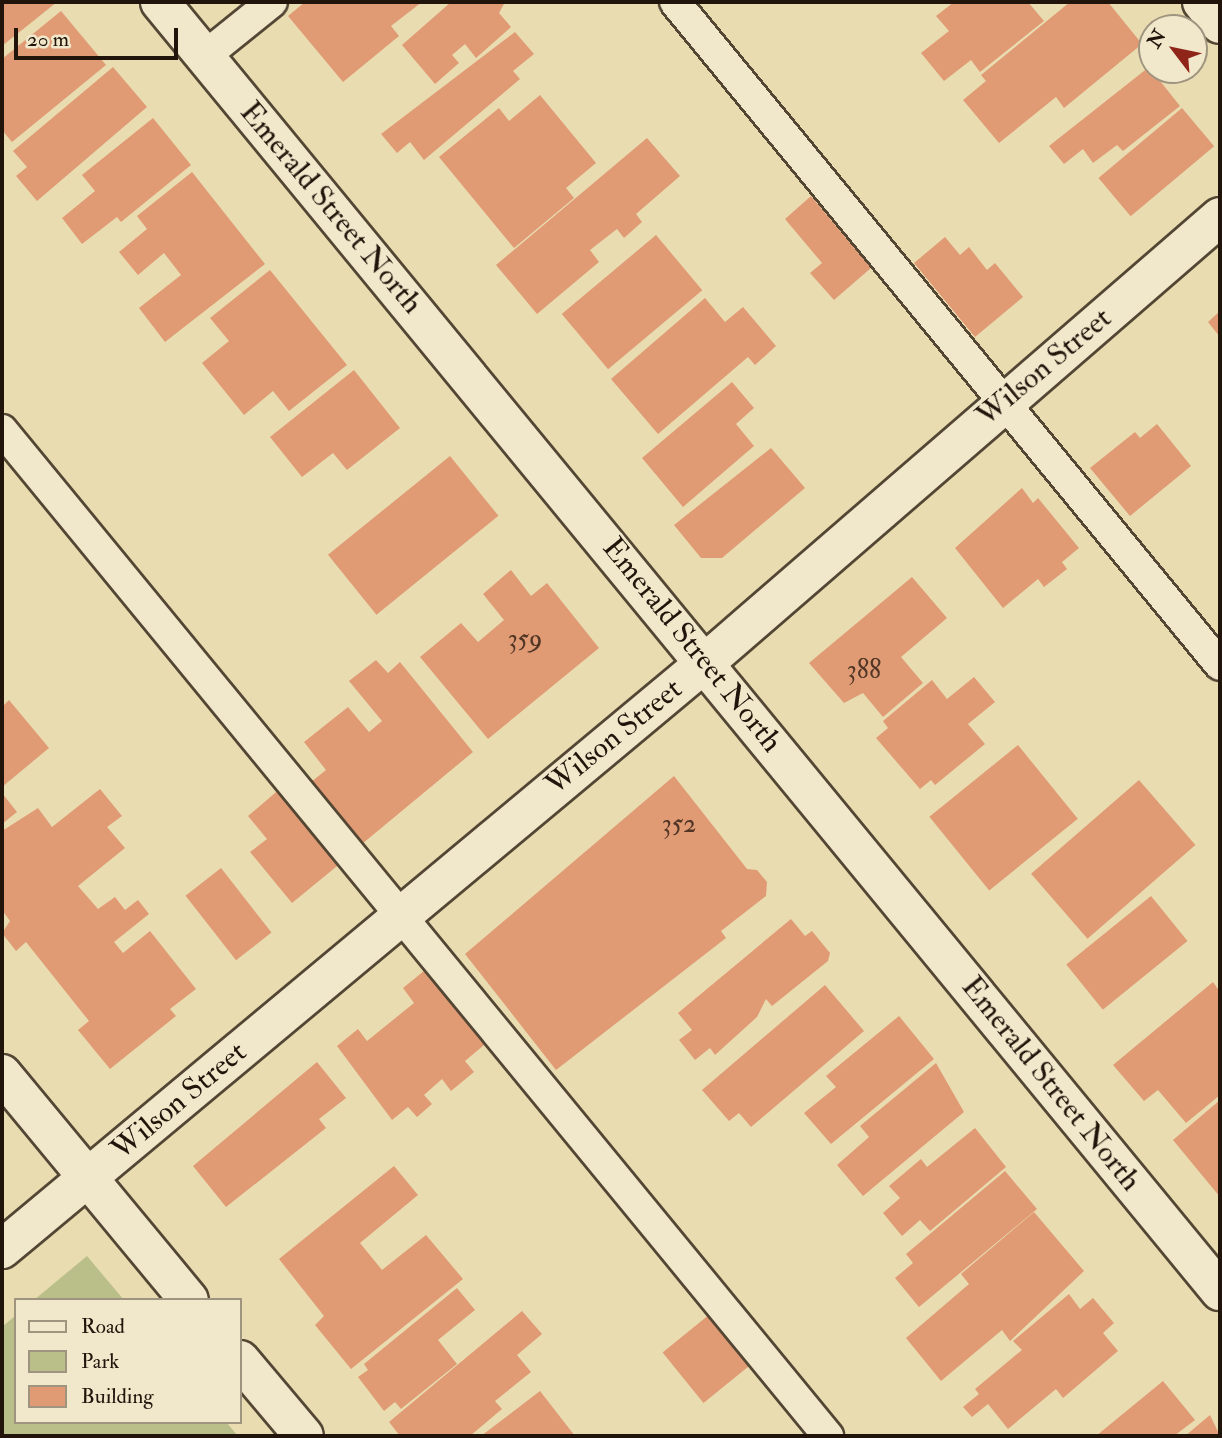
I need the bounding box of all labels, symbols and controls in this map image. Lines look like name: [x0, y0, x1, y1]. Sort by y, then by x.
scale bar: [18, 14, 182, 58]
north arrow: [1138, 14, 1208, 84]
text: N: [1142, 25, 1172, 53]
text: 20 m: [27, 26, 69, 53]
street label: Emerald Street North: [232, 95, 430, 321]
street label: Wilson Street: [969, 300, 1119, 434]
street label: Emerald Street North: [595, 531, 789, 759]
house number: 359: [508, 624, 542, 656]
house number: 388: [847, 655, 881, 687]
street label: Wilson Street: [539, 671, 689, 803]
house number: 352: [662, 809, 696, 841]
street label: Emerald Street North: [954, 970, 1148, 1198]
street label: Wilson Street: [104, 1034, 254, 1168]
legend: [14, 1298, 242, 1424]
text: Road: [81, 1313, 125, 1340]
text: Park: [81, 1348, 119, 1375]
text: Building: [81, 1383, 154, 1410]

